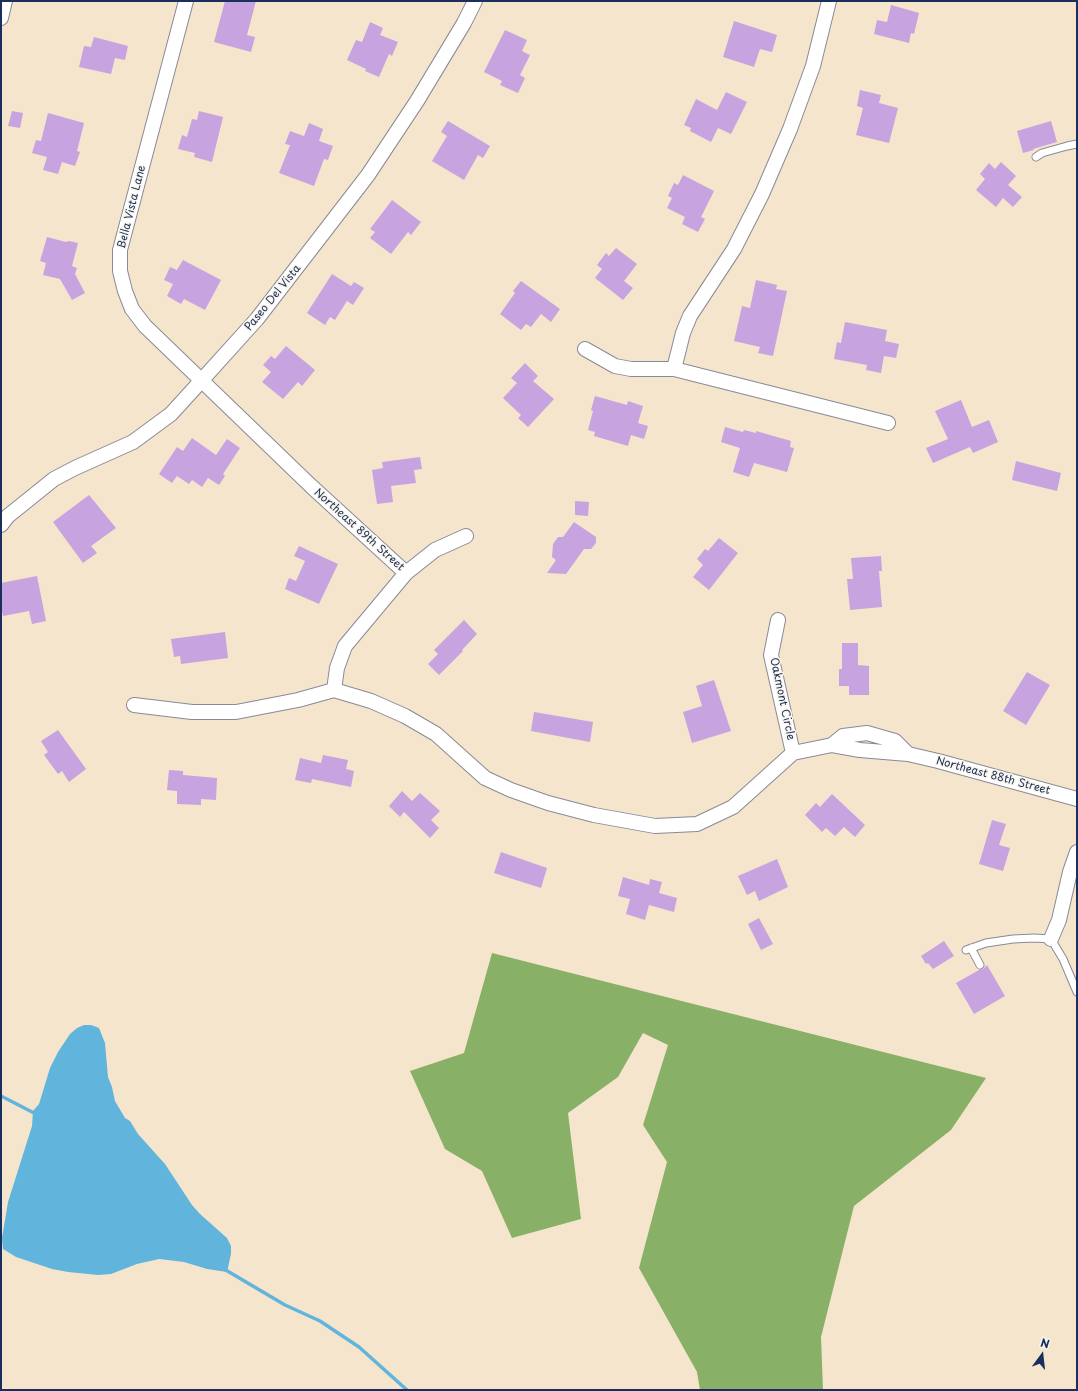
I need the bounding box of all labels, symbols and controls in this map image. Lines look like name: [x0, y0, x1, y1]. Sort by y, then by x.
street label: Bella Vista Lane: [115, 164, 149, 250]
street label: Paseo Del Vista: [242, 262, 304, 334]
street label: Northeast 89th Street: [311, 486, 407, 574]
street label: Oakmont Circle: [767, 657, 797, 741]
street label: Northeast 88th Street: [934, 754, 1052, 798]
text: N: [1039, 1334, 1052, 1352]
north arrow: [1022, 1335, 1062, 1375]

